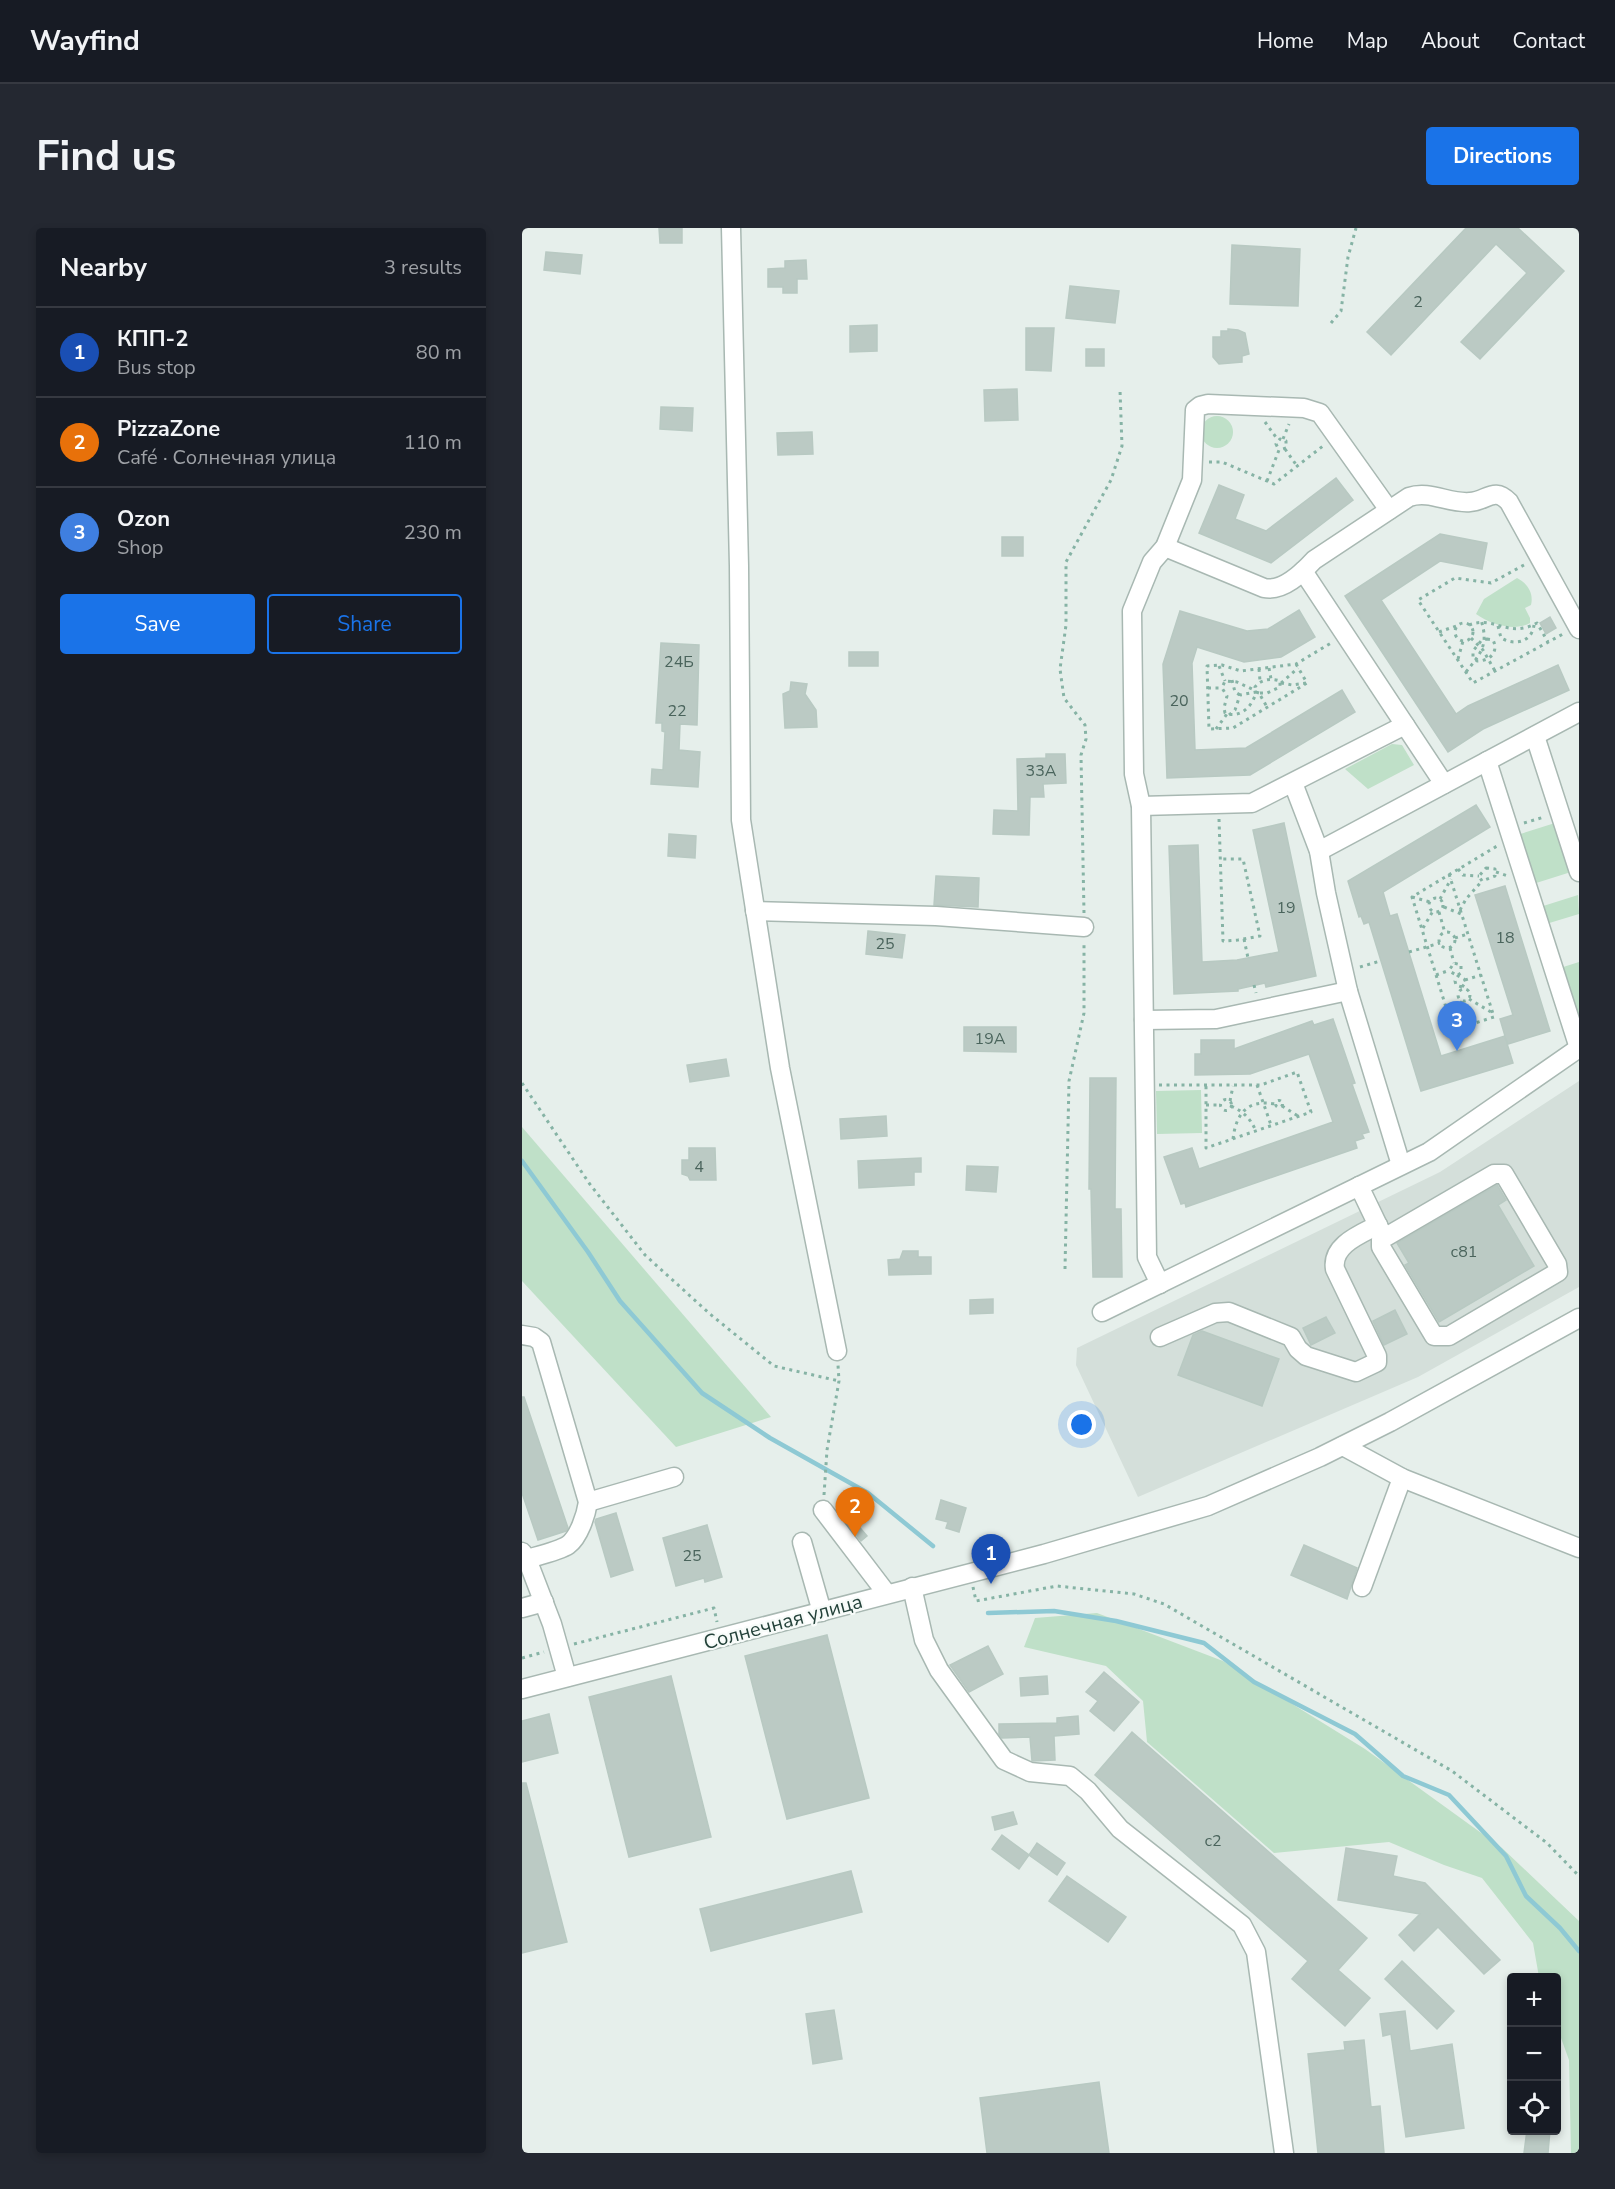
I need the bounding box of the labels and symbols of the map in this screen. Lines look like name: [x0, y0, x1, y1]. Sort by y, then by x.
house number: 2: [1413, 291, 1423, 313]
house number: 24Б: [664, 651, 694, 673]
house number: 20: [1169, 690, 1189, 712]
house number: 22: [667, 700, 687, 722]
house number: 33А: [1026, 760, 1057, 782]
house number: 19: [1276, 897, 1296, 919]
house number: 18: [1495, 927, 1515, 949]
house number: 25: [875, 933, 895, 955]
pin: 3: [1438, 1002, 1476, 1051]
house number: 19А: [975, 1028, 1006, 1050]
house number: 4: [694, 1156, 704, 1178]
house number: с81: [1451, 1241, 1477, 1263]
your location: [1067, 1410, 1096, 1439]
pin: 2: [836, 1488, 874, 1537]
pin: 1: [972, 1534, 1010, 1584]
house number: 25: [682, 1545, 702, 1567]
street label: Солнечная улица: [700, 1588, 866, 1656]
house number: с2: [1204, 1830, 1222, 1852]

